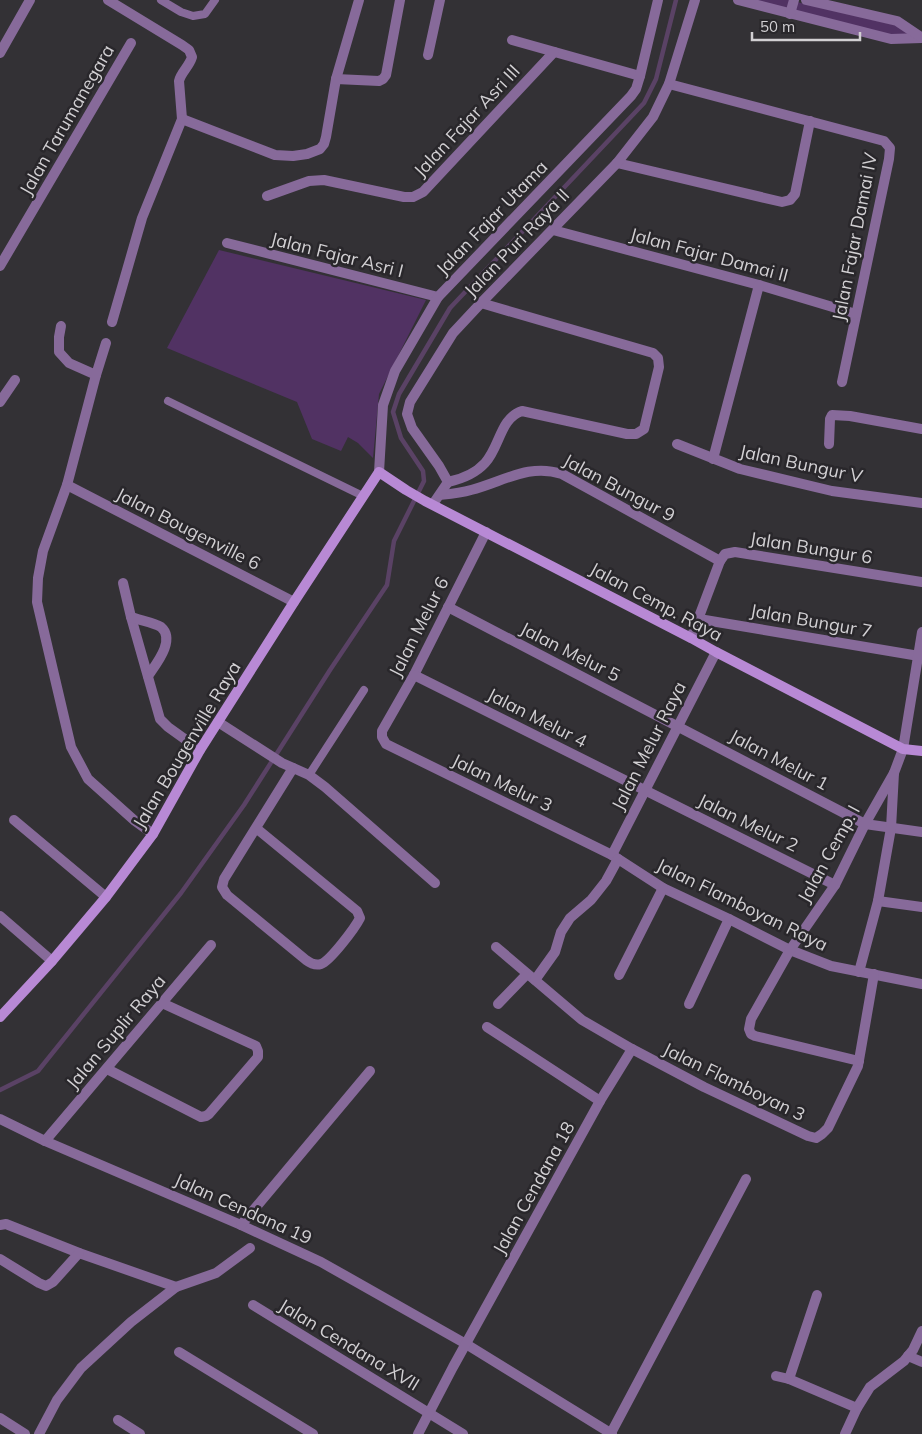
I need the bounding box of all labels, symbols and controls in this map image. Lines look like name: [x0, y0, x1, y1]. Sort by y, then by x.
scale bar: [752, 10, 860, 42]
text: 50 m: [760, 17, 795, 36]
street label: Jalan Tarumanegara: [14, 40, 119, 199]
street label: Jalan Fajar Asri III: [409, 60, 525, 182]
street label: Jalan Fajar Damai IV: [827, 150, 882, 323]
street label: Jalan Fajar Utama: [431, 155, 552, 280]
street label: Jalan Puri Raya II: [459, 184, 574, 302]
street label: Jalan Fajar Damai II: [627, 222, 791, 287]
street label: Jalan Fajar Asri I: [268, 227, 406, 282]
street label: Jalan Bungur V: [737, 439, 865, 488]
street label: Jalan Bungur 9: [559, 448, 679, 527]
street label: Jalan Bougenville 6: [112, 482, 264, 575]
street label: Jalan Bungur 6: [748, 526, 874, 569]
street label: Jalan Cemp. Raya: [586, 557, 726, 646]
street label: Jalan Melur 6: [384, 573, 454, 681]
street label: Jalan Bungur 7: [748, 598, 874, 643]
street label: Jalan Melur 5: [516, 617, 624, 687]
street label: Jalan Bougenville Raya: [127, 657, 246, 833]
street label: Jalan Melur Raya: [606, 678, 691, 814]
street label: Jalan Melur 4: [483, 683, 591, 753]
street label: Jalan Melur 1: [726, 724, 833, 795]
street label: Jalan Melur 3: [448, 748, 556, 817]
street label: Jalan Melur 2: [694, 788, 802, 857]
street label: Jalan Cemp. I: [792, 801, 865, 907]
street label: Jalan Flamboyan Raya: [653, 853, 832, 956]
street label: Jalan Suplir Raya: [61, 970, 170, 1094]
street label: Jalan Flamboyan 3: [659, 1037, 809, 1126]
street label: Jalan Cendana 18: [488, 1117, 580, 1258]
street label: Jalan Cendana 19: [171, 1168, 316, 1249]
street label: Jalan Cendana XVII: [275, 1293, 424, 1396]

